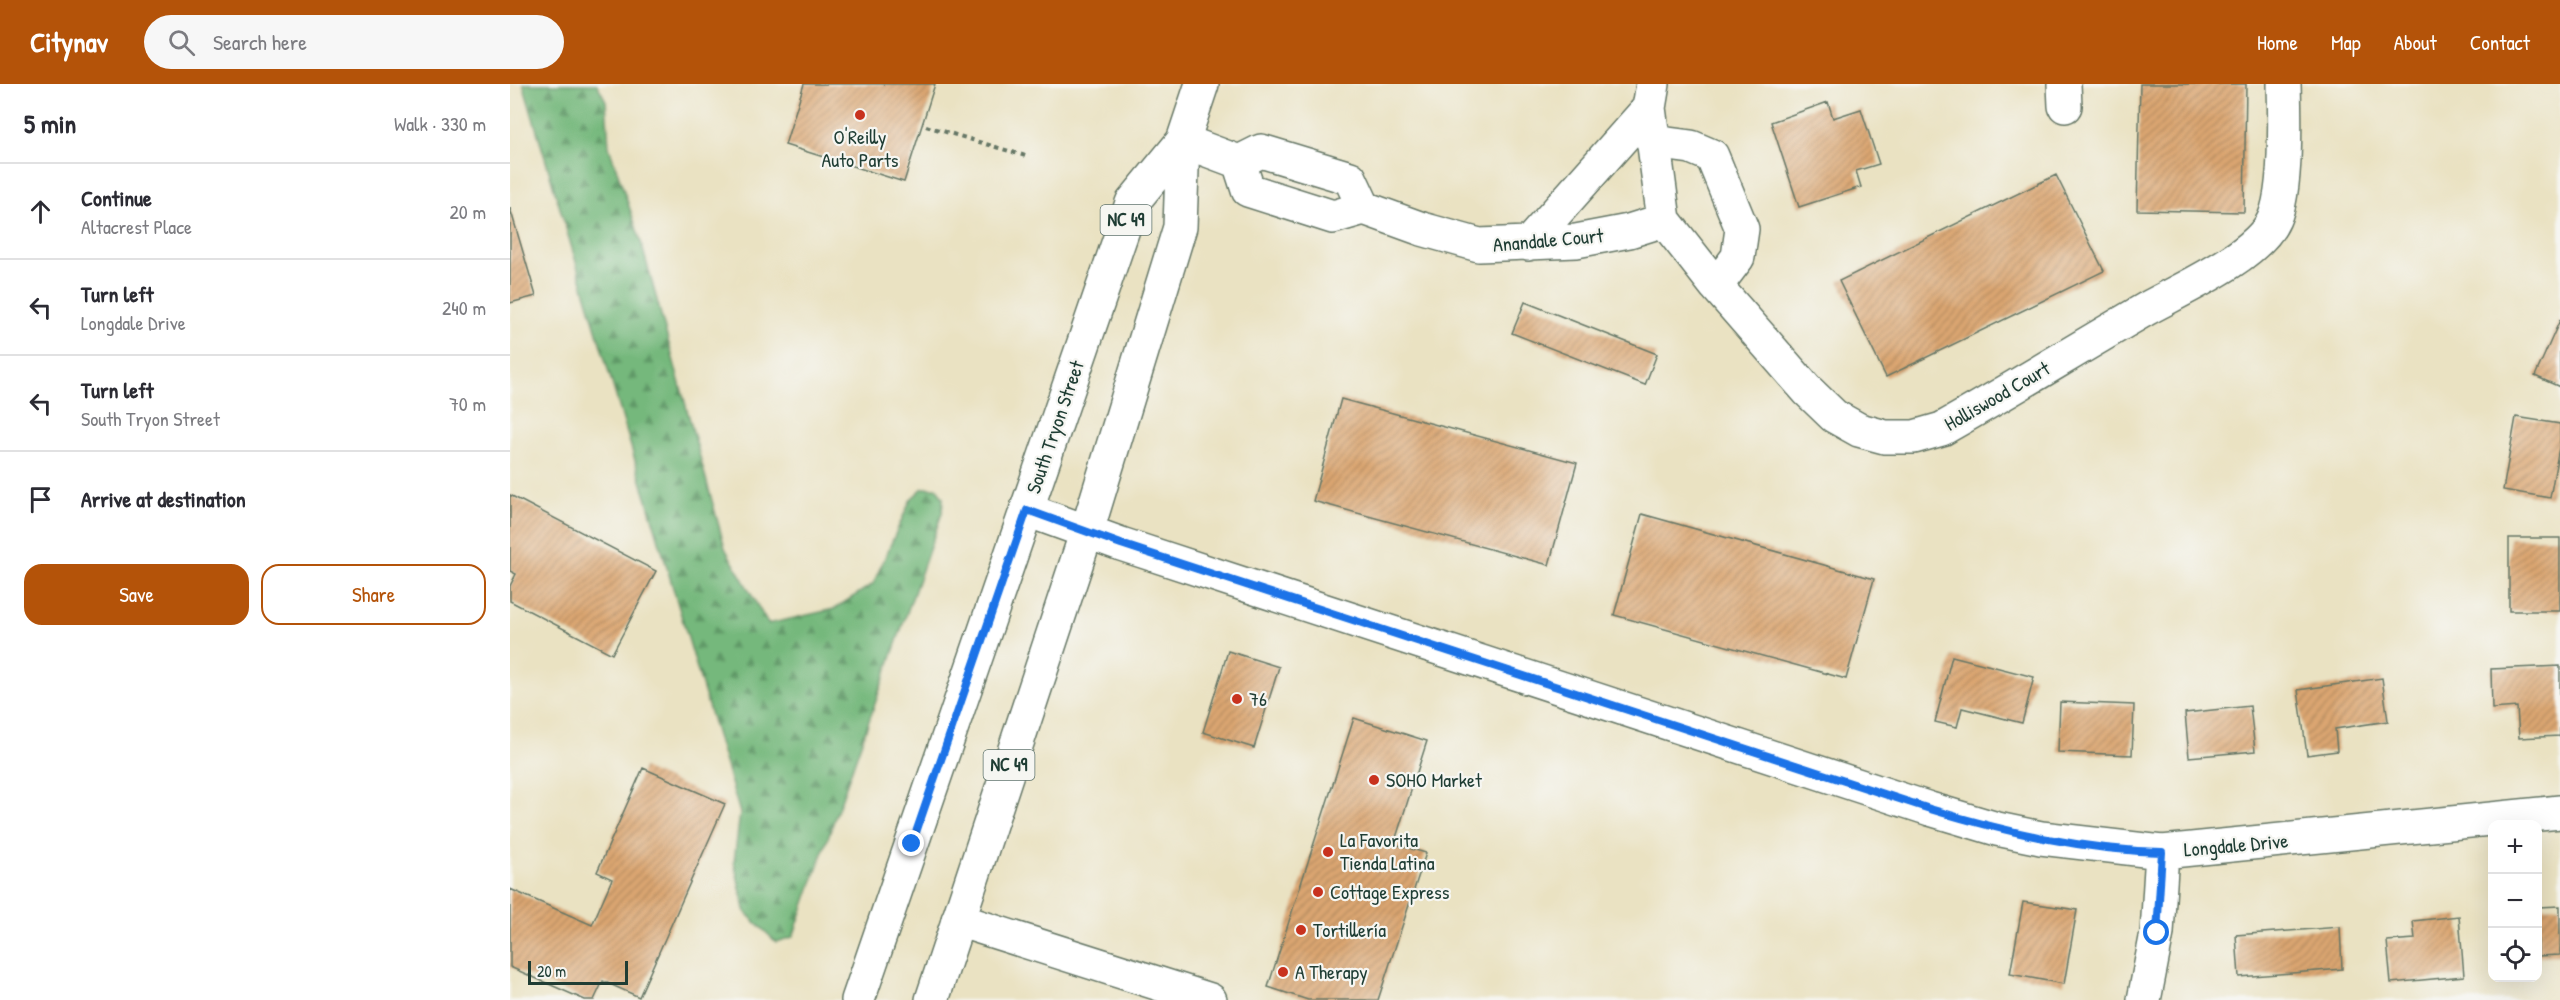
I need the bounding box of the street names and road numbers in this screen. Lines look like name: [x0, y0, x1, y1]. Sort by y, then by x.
road number: NC 49: [1100, 205, 1152, 235]
street label: Anandale Court: [1492, 221, 1605, 258]
street label: Holliswood Court: [1939, 354, 2055, 437]
street label: South Tryon Street: [1019, 356, 1090, 497]
road number: NC 49: [984, 750, 1034, 780]
street label: Longdale Drive: [2183, 826, 2289, 863]

